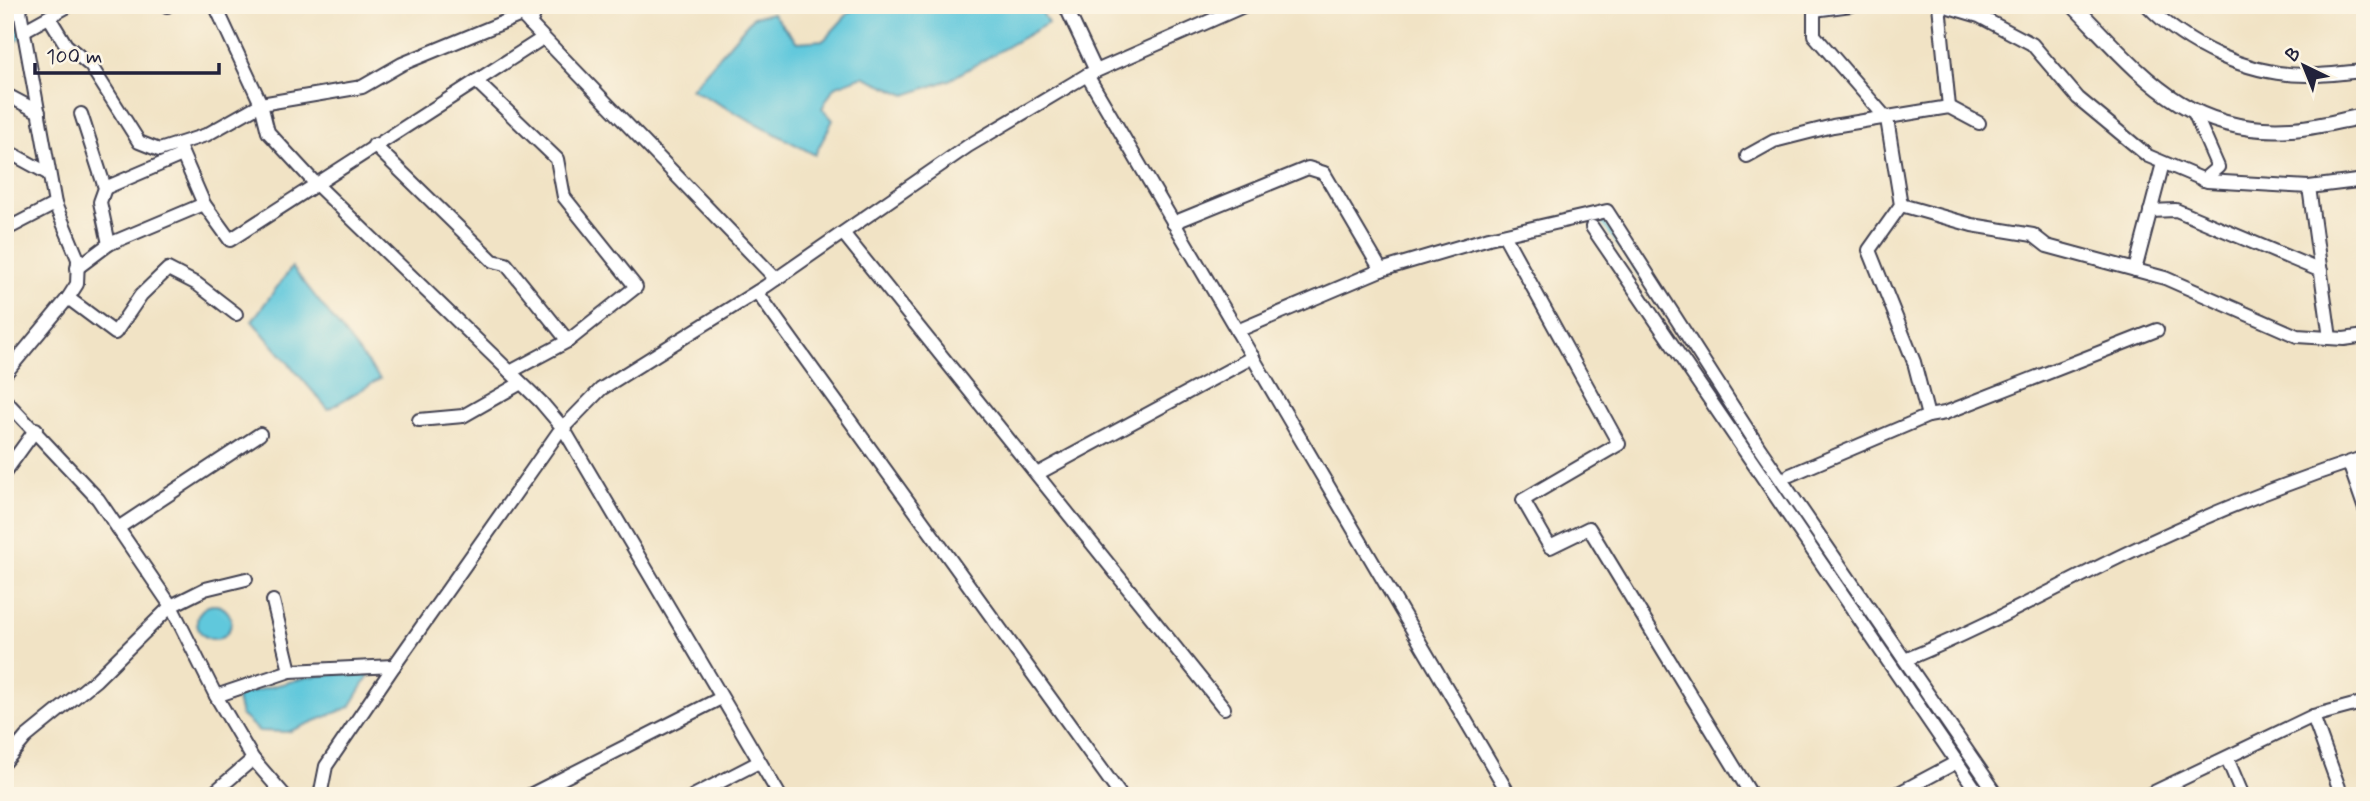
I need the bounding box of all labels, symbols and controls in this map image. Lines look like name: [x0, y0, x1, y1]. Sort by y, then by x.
scale bar: [35, 32, 219, 76]
north arrow: [2268, 32, 2338, 102]
text: B: [2281, 41, 2306, 68]
text: 100 m: [46, 43, 102, 71]

